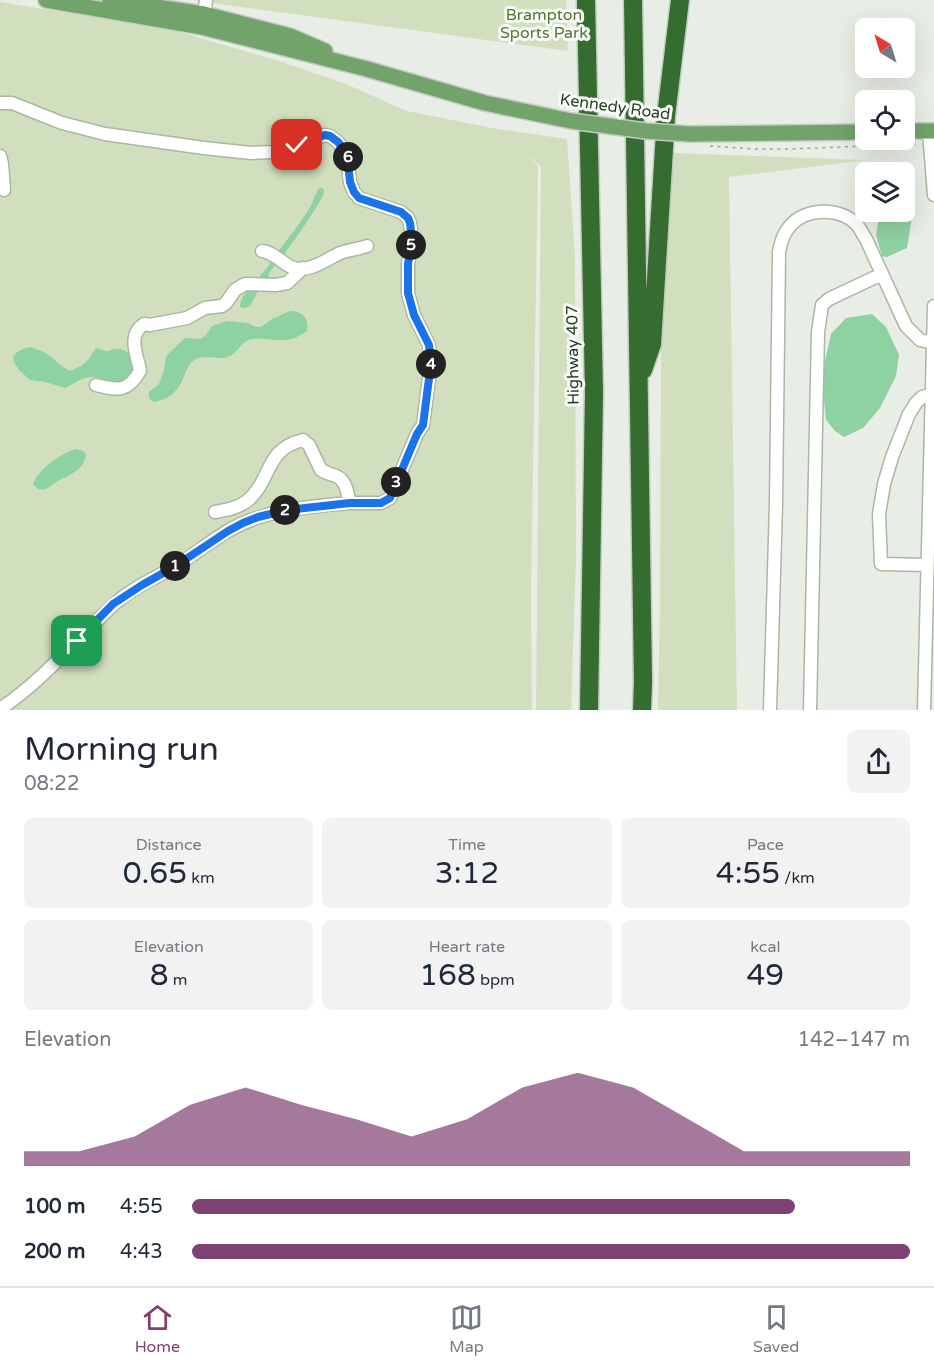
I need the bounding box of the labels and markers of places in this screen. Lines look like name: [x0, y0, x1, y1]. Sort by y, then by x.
pin: [271, 119, 322, 170]
pin: 6: [333, 142, 363, 172]
pin: 5: [396, 230, 426, 260]
pin: 4: [416, 349, 446, 379]
pin: 3: [381, 467, 411, 497]
pin: 2: [270, 495, 300, 525]
pin: 1: [160, 551, 190, 581]
pin: [51, 615, 102, 666]

